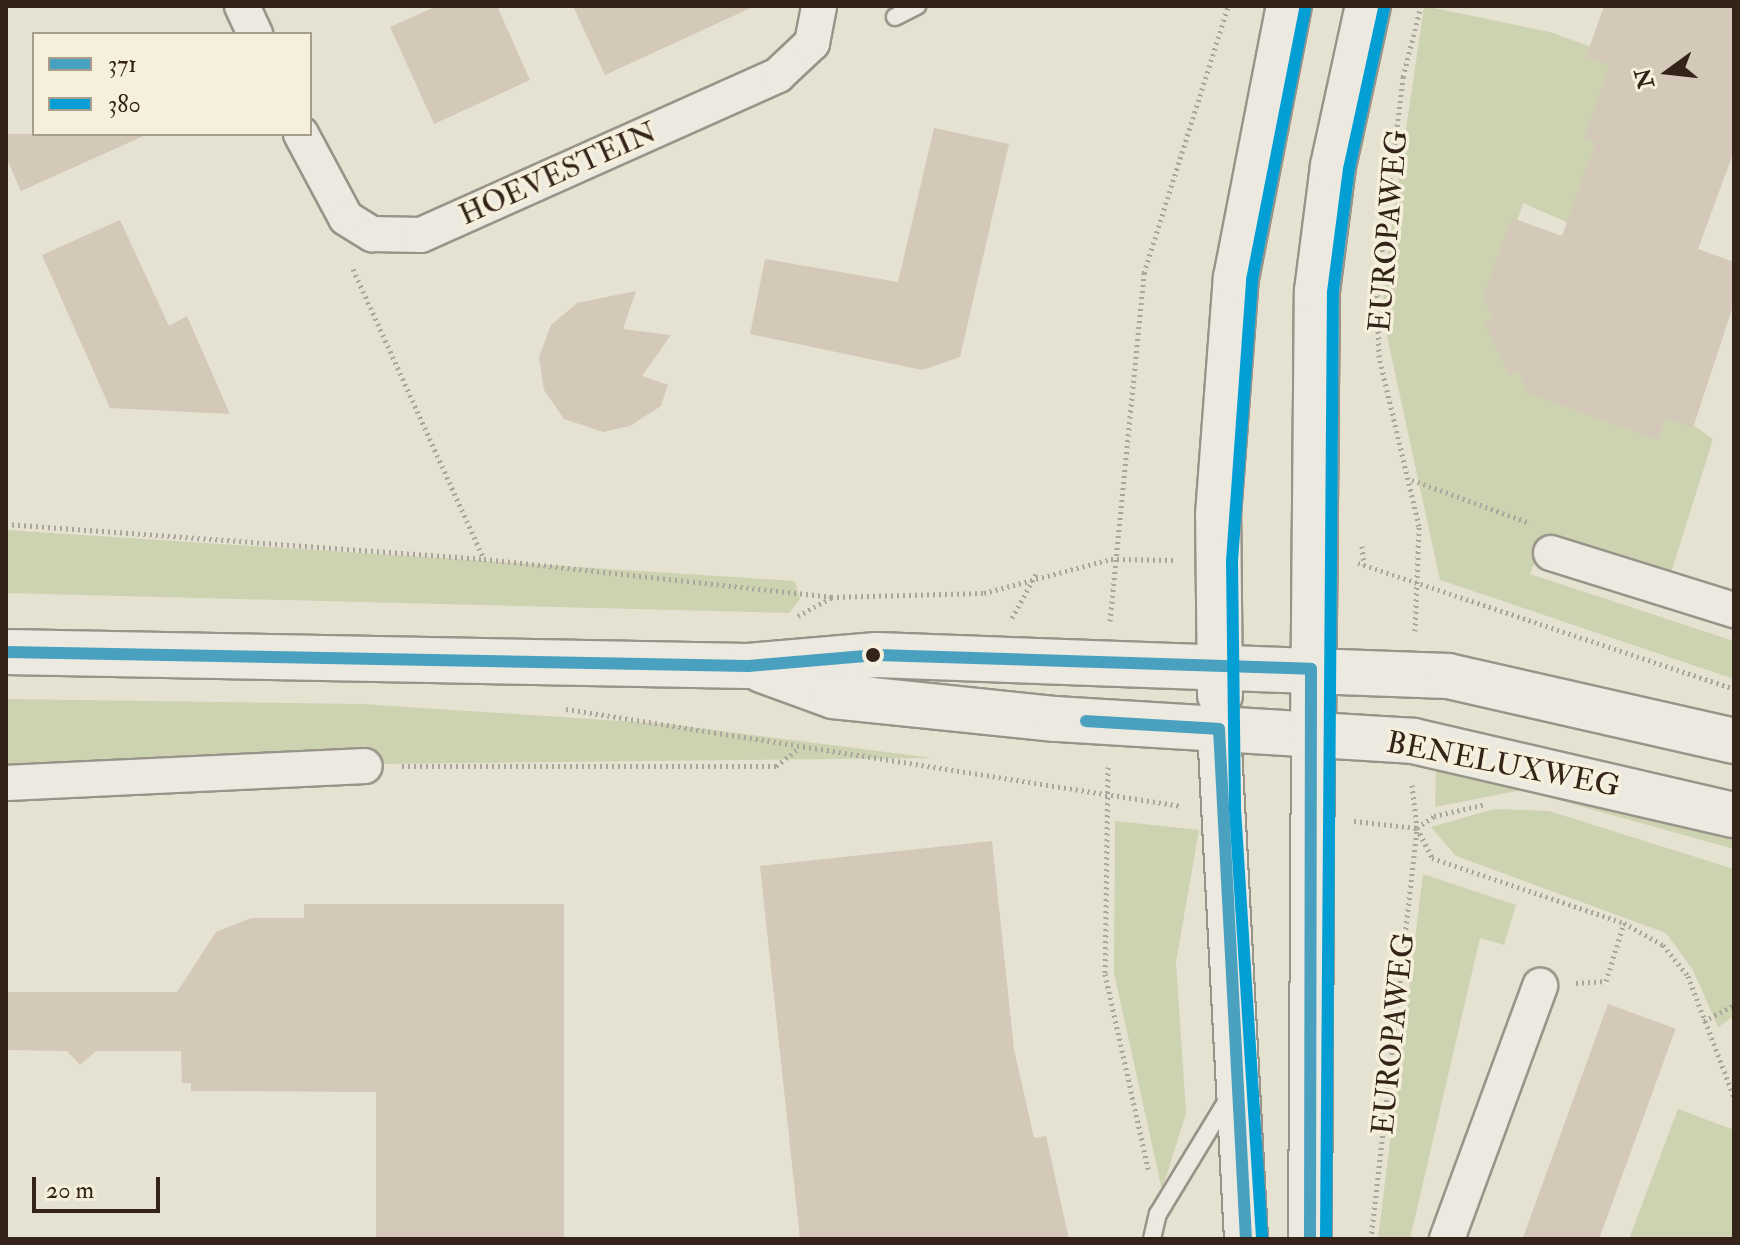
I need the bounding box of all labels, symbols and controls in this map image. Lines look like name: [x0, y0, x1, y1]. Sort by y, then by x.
legend: [32, 32, 312, 136]
north arrow: [1628, 32, 1708, 112]
text: 371: [108, 49, 137, 80]
text: N: [1629, 65, 1661, 91]
text: 380: [108, 89, 141, 120]
street label: HOEVESTEIN: [454, 114, 662, 234]
street label: EUROPAWEG: [1362, 128, 1416, 334]
unlabelled marker: [865, 647, 881, 663]
street label: BENELUXWEG: [1383, 725, 1623, 805]
street label: EUROPAWEG: [1365, 931, 1423, 1137]
scale bar: [36, 1161, 164, 1211]
text: 20 m: [46, 1175, 94, 1206]

